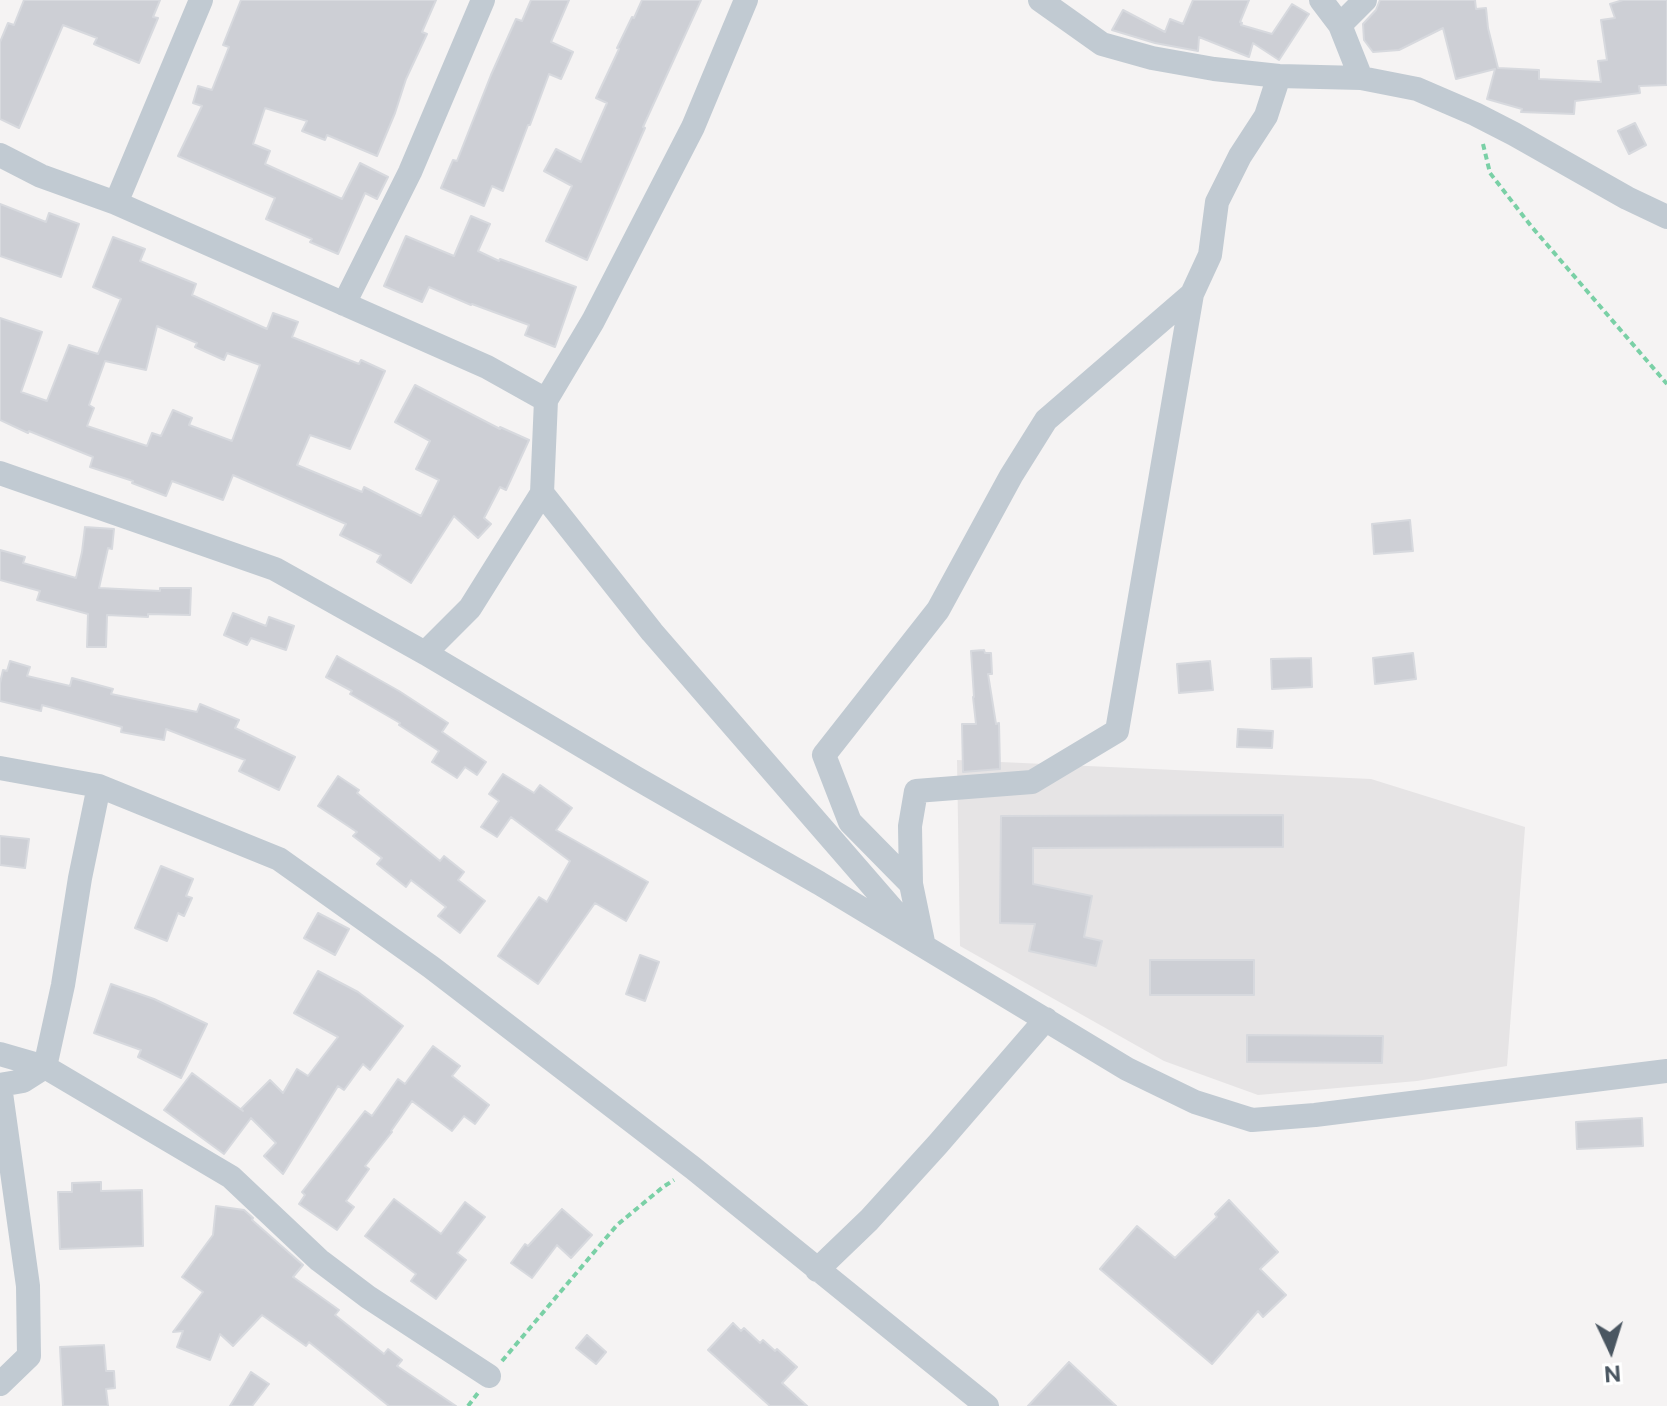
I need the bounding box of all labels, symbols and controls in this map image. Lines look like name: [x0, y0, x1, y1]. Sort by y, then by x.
north arrow: [1571, 1310, 1651, 1390]
text: N: [1603, 1360, 1622, 1388]

